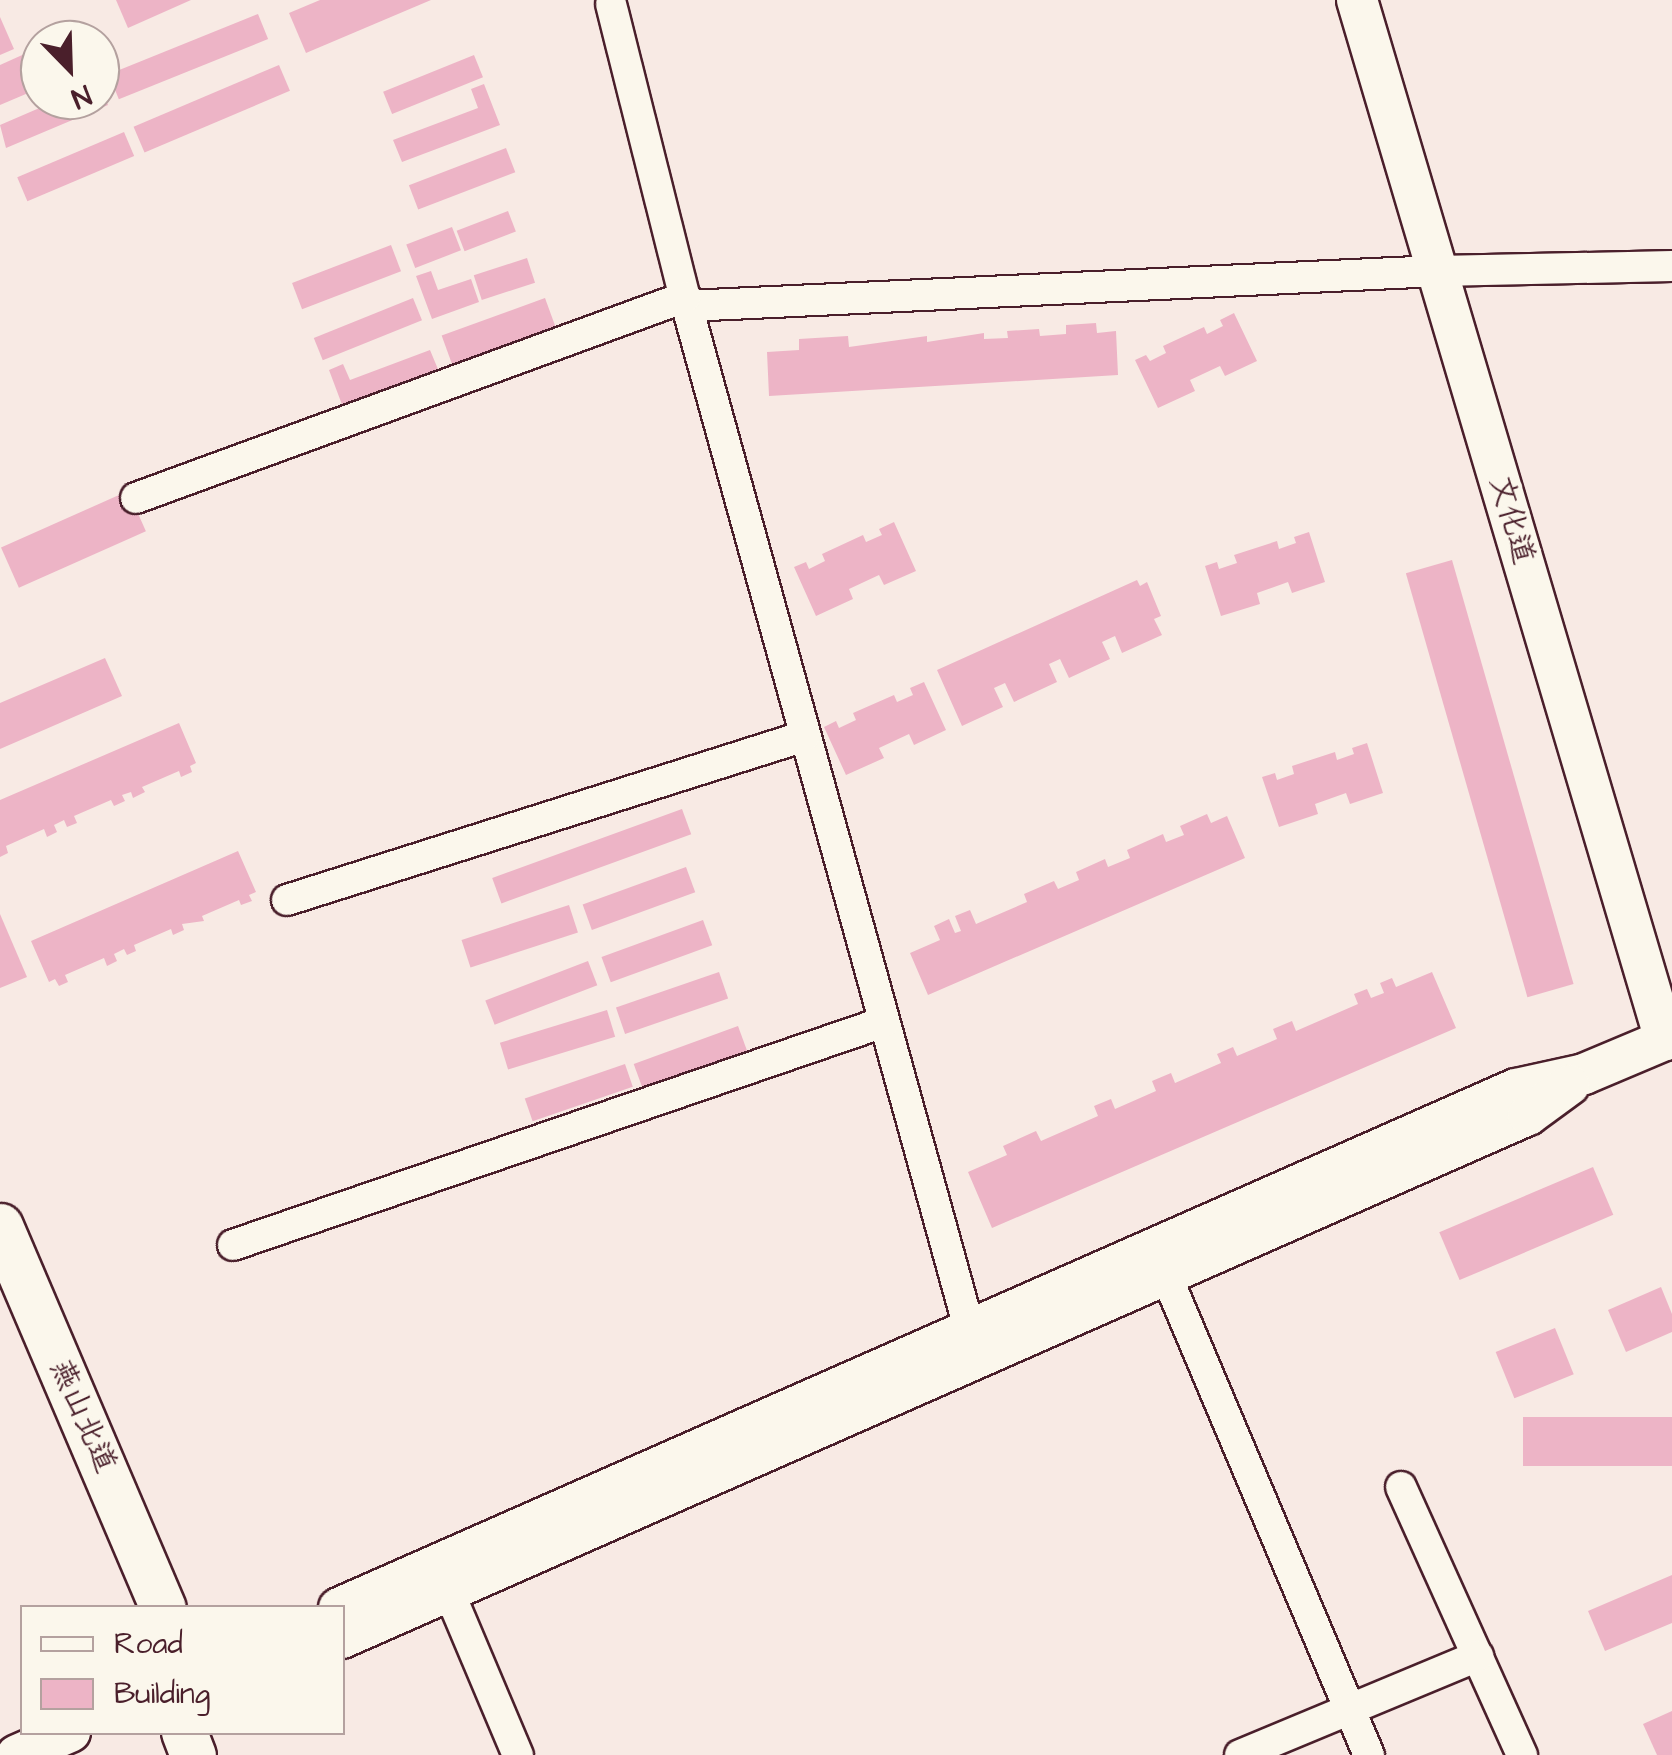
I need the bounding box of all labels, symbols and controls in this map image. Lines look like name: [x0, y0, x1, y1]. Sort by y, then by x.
north arrow: [20, 20, 120, 120]
text: N: [65, 75, 97, 118]
street label: 文化道: [1482, 472, 1542, 568]
street label: 燕山北道: [42, 1354, 124, 1478]
legend: [20, 1605, 345, 1735]
text: Road: [114, 1623, 183, 1665]
text: Building: [114, 1673, 210, 1715]

